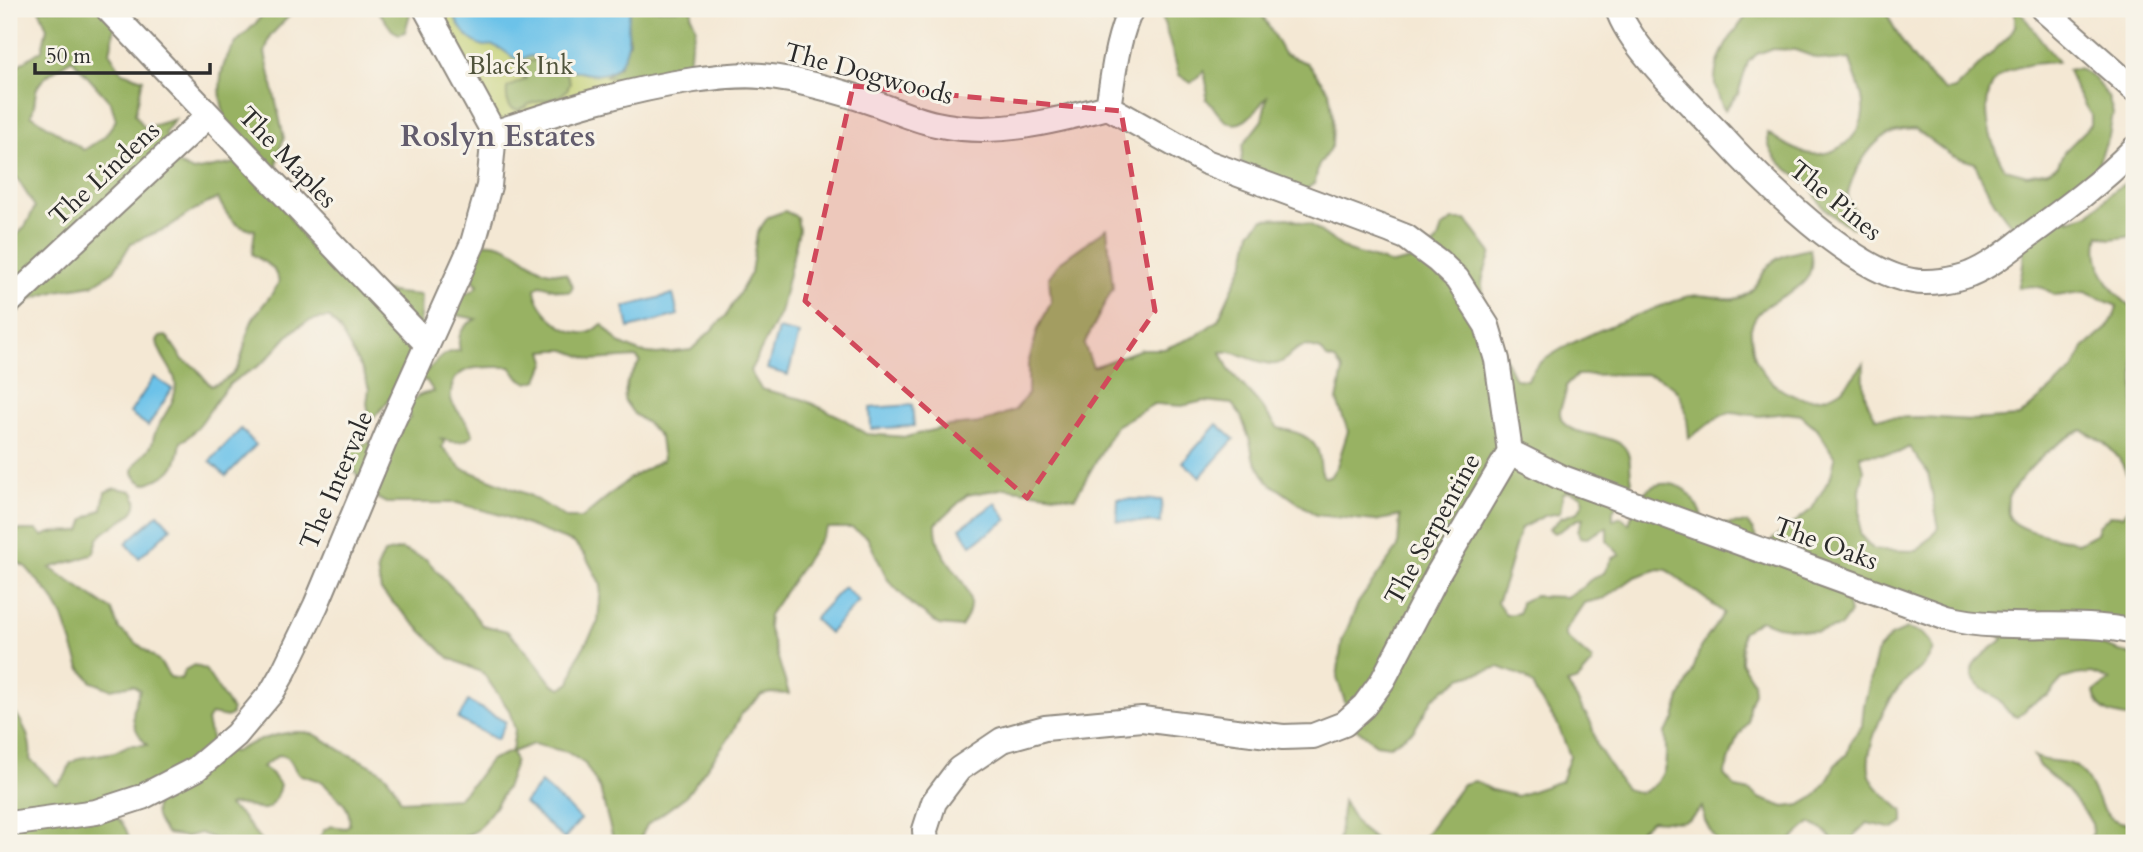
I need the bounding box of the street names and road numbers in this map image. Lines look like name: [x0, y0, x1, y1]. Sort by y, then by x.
street label: The Dogwoods: [781, 34, 957, 113]
street label: The Maples: [230, 99, 345, 216]
street label: The Lindens: [42, 113, 167, 234]
street label: The Pines: [1782, 152, 1889, 249]
street label: The Intervale: [291, 405, 382, 555]
street label: The Serpentine: [1376, 447, 1489, 612]
street label: The Oaks: [1769, 508, 1883, 578]

